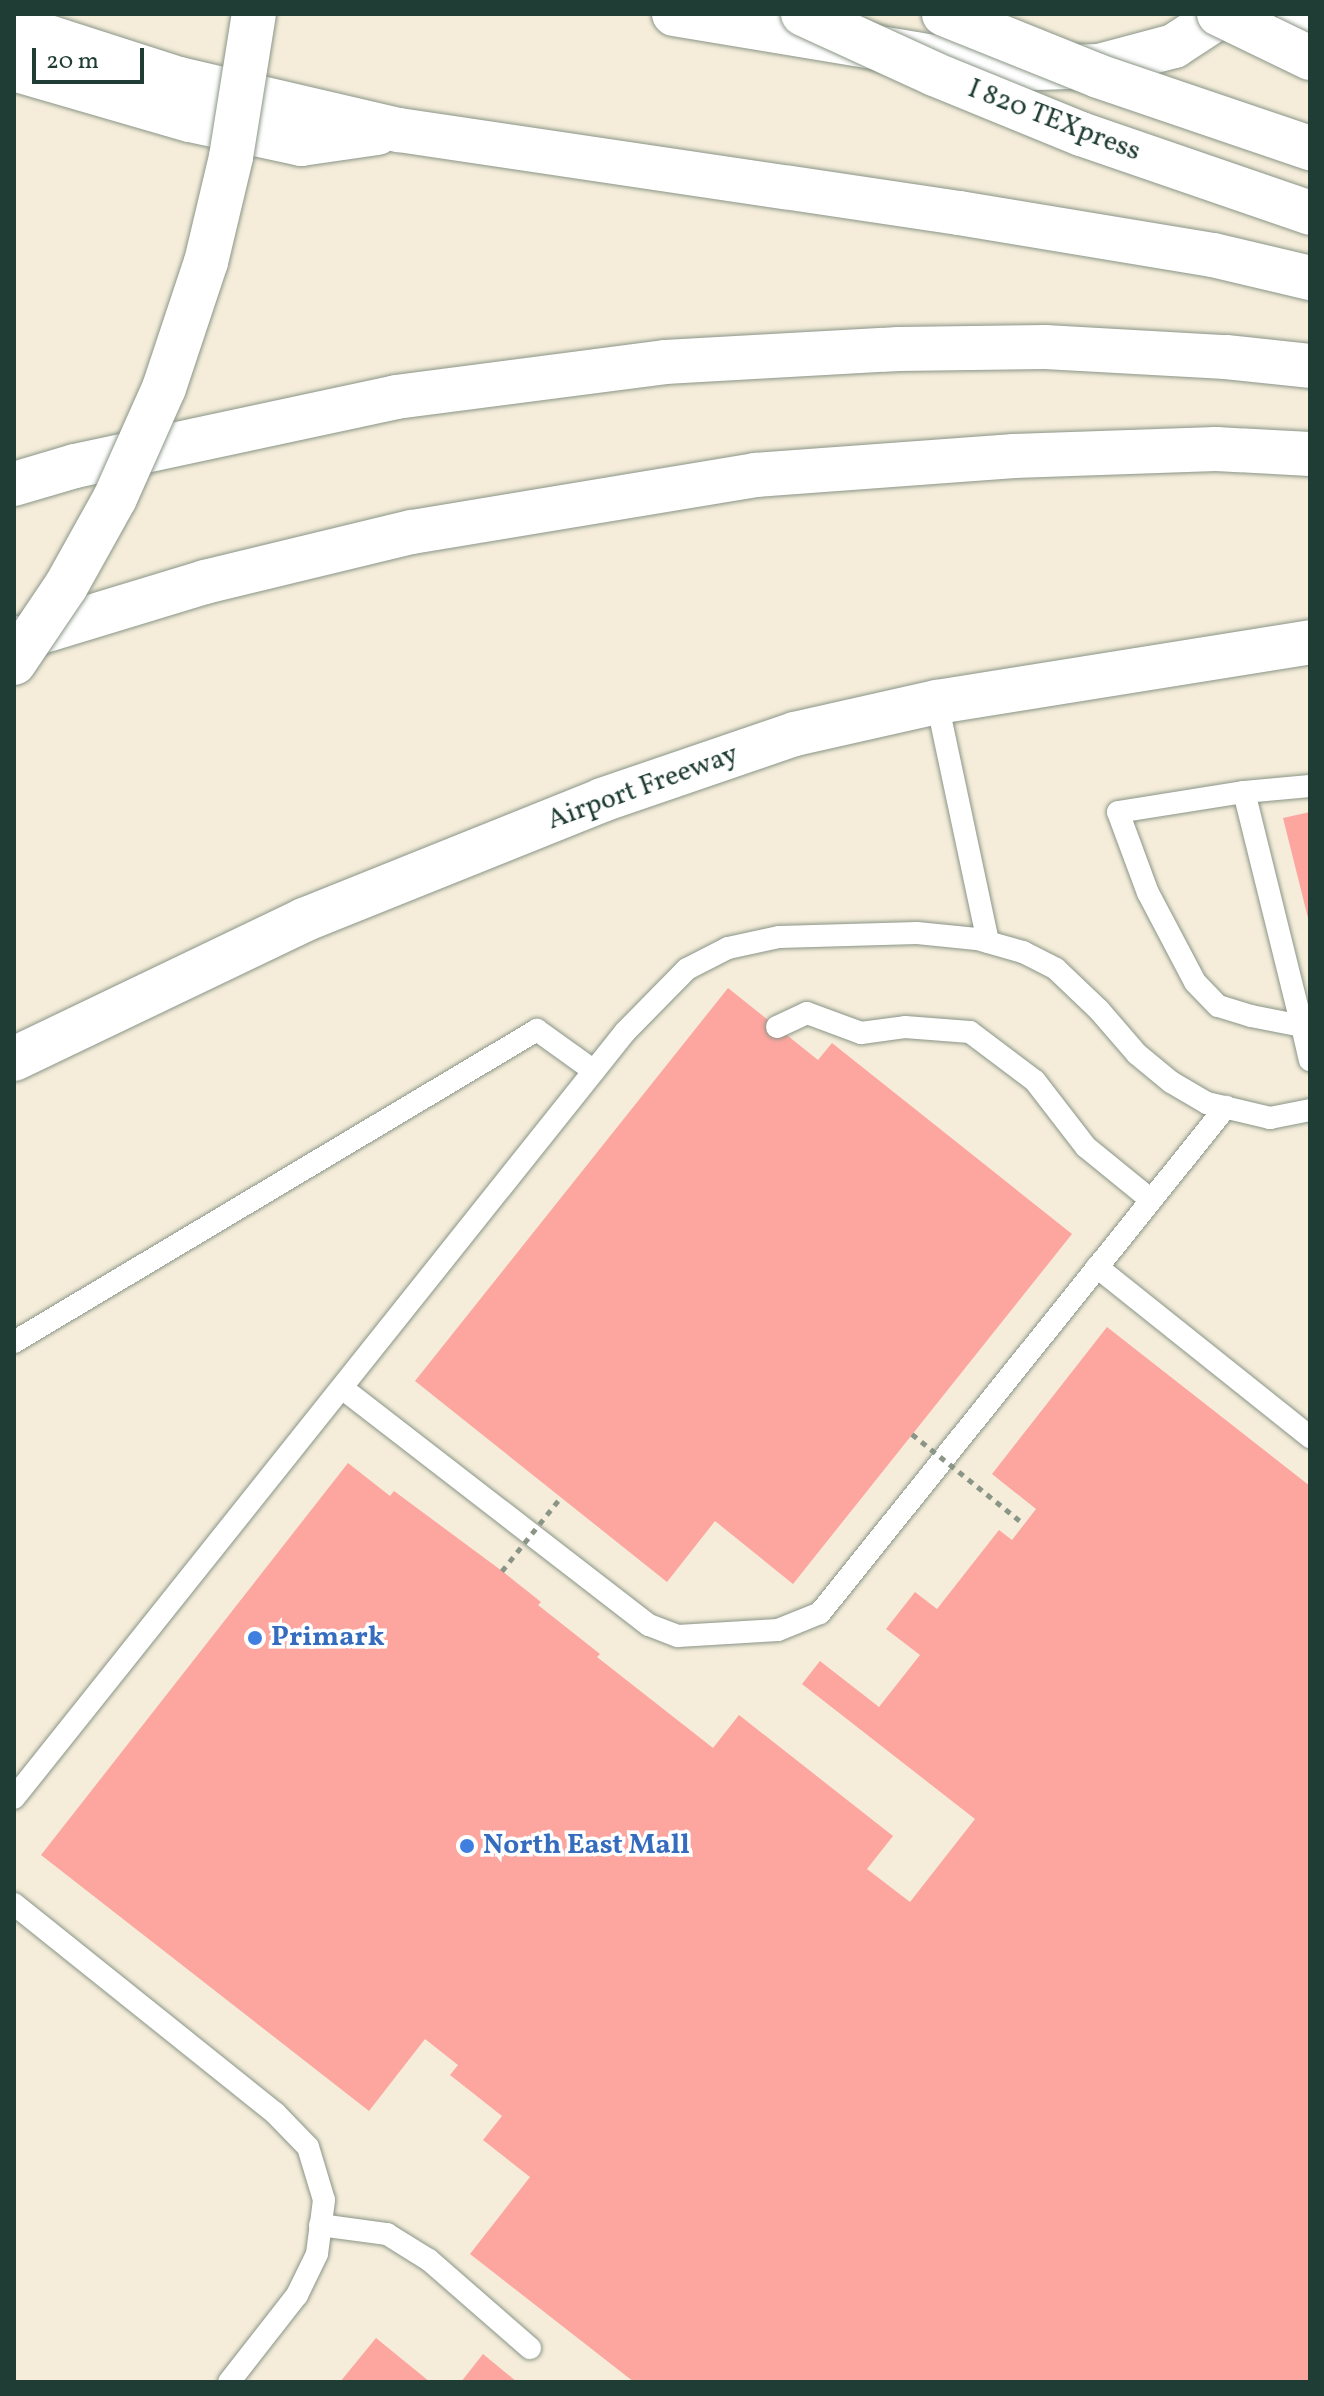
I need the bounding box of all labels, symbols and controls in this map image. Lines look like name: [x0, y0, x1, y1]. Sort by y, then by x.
scale bar: [36, 32, 148, 82]
text: 20 m: [46, 45, 99, 79]
street label: I 820 TEXpress: [963, 73, 1145, 169]
street label: Airport Freeway: [543, 738, 743, 838]
place label: Primark: [271, 1621, 385, 1655]
marker: Primark: [246, 1629, 264, 1647]
place label: North East Mall: [483, 1829, 690, 1863]
marker: North East Mall: [458, 1837, 476, 1855]

